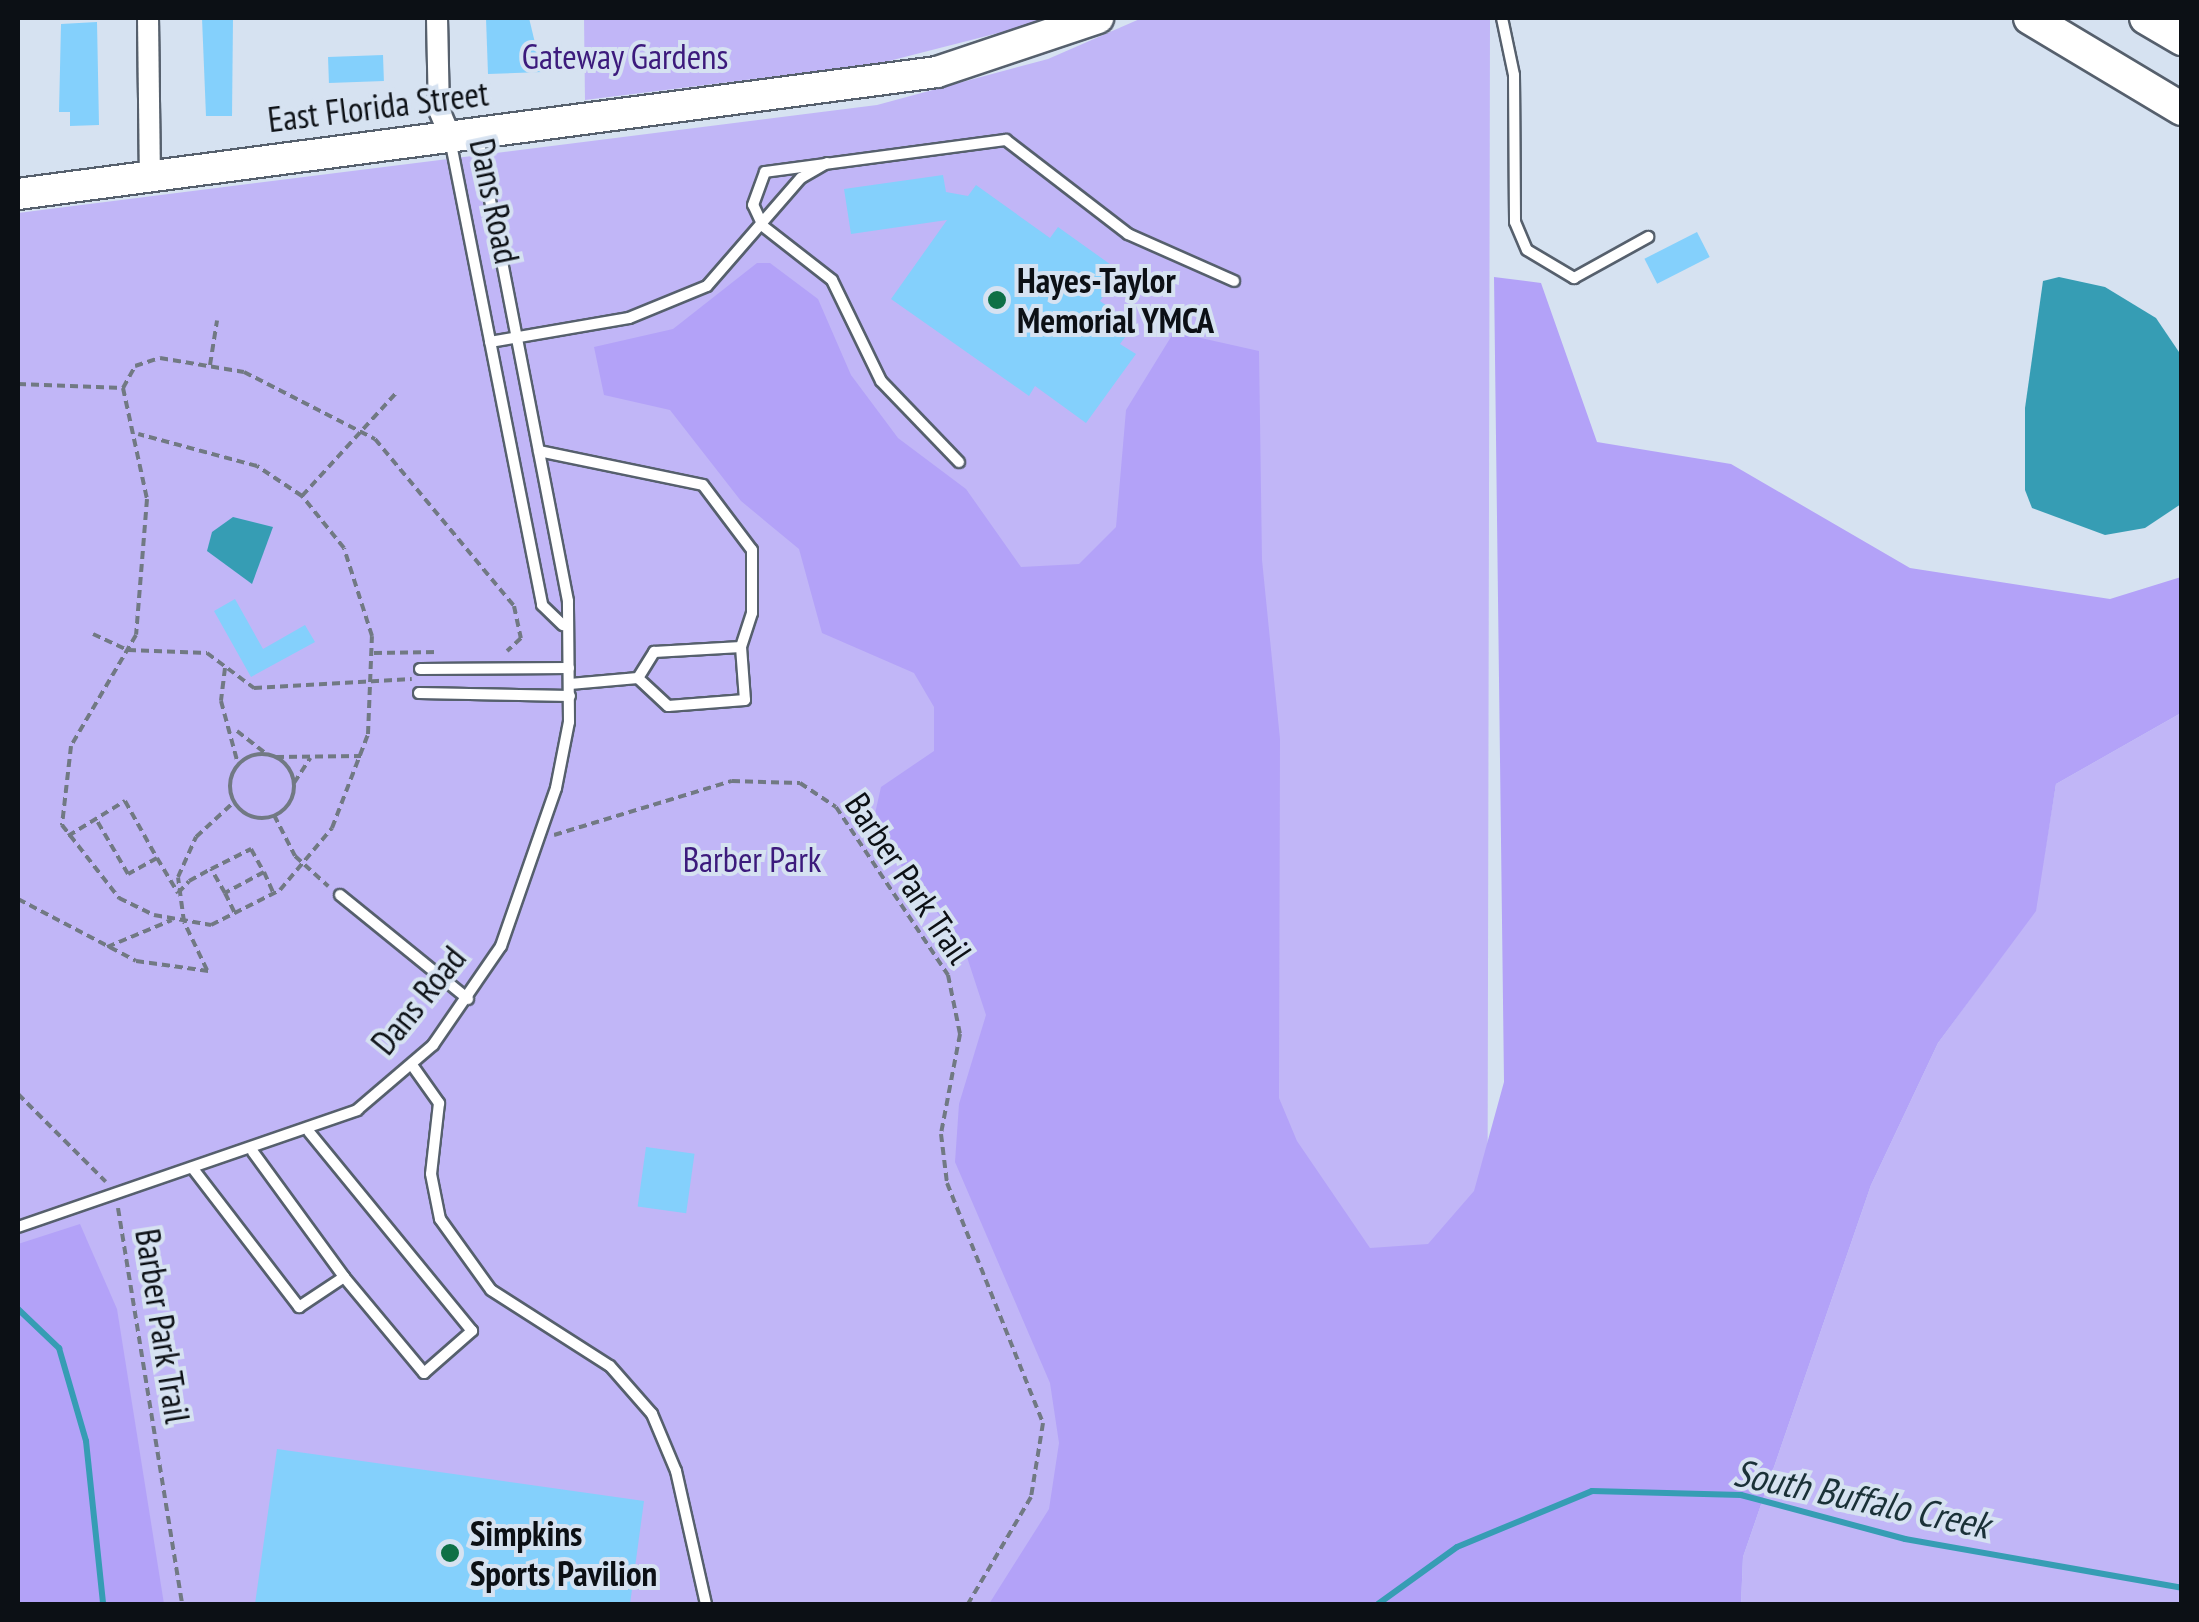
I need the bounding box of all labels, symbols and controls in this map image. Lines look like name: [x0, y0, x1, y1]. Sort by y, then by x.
park label: Gateway Gardens: [521, 35, 729, 77]
street label: East Florida Street: [265, 72, 491, 140]
street label: Dans Road: [461, 135, 529, 267]
place label: Hayes-Taylor Memorial YMCA: [1017, 259, 1215, 341]
marker: Hayes-Taylor Memorial YMCA: [986, 289, 1008, 311]
street label: Barber Park Trail: [836, 784, 982, 972]
park label: Barber Park: [683, 838, 821, 880]
street label: Dans Road: [362, 938, 474, 1062]
street label: Barber Park Trail: [127, 1225, 199, 1427]
water label: South Buffalo Creek: [1730, 1449, 1994, 1547]
place label: Simpkins Sports Pavilion: [470, 1512, 657, 1594]
marker: Simpkins Sports Pavilion: [439, 1542, 461, 1564]

